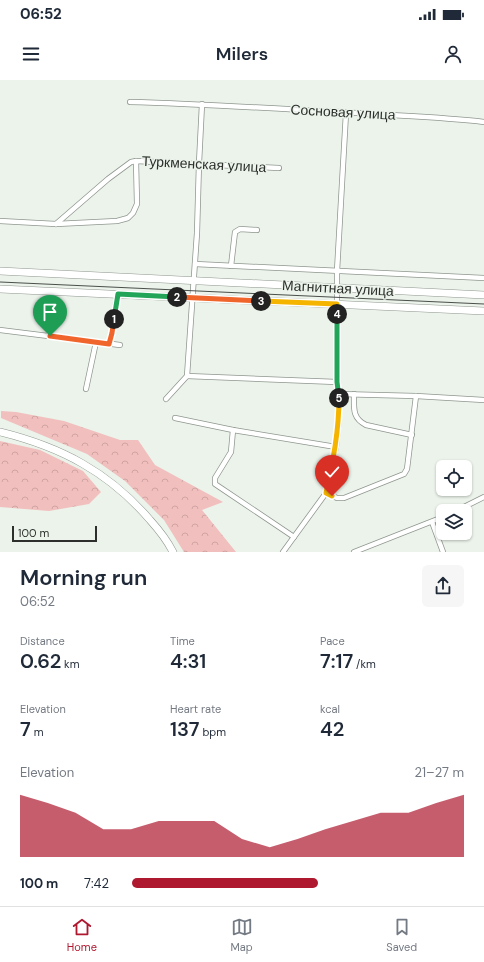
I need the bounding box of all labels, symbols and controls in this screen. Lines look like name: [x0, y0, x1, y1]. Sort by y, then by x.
text: 06:52: [20, 4, 62, 24]
text: Milers: [216, 42, 268, 66]
icon: menu: [20, 43, 42, 65]
icon: person: [442, 43, 464, 65]
street label: Сосновая улица: [290, 100, 396, 124]
street label: Туркменская улица: [141, 152, 267, 176]
street label: Магнитная улица: [282, 276, 395, 300]
pin: 2: [167, 287, 187, 307]
text: 2: [174, 290, 180, 304]
pin: 3: [251, 291, 271, 311]
text: 3: [258, 294, 264, 308]
pin: [33, 295, 67, 336]
icon: arrive: [39, 301, 61, 323]
pin: 4: [327, 304, 347, 324]
text: 4: [333, 307, 341, 321]
pin: 1: [104, 309, 124, 329]
text: 1: [112, 312, 116, 326]
pin: 5: [329, 388, 349, 408]
text: 5: [336, 391, 342, 405]
pin: [315, 455, 349, 496]
map controls: [436, 460, 472, 540]
button: locate: [436, 460, 472, 496]
icon: check: [321, 461, 343, 483]
button: layers: [436, 504, 472, 540]
scale bar: [12, 524, 97, 543]
text: 100 m: [18, 526, 49, 540]
text: Morning run: [20, 563, 147, 592]
button: share: [422, 565, 464, 607]
text: 06:52: [20, 593, 55, 610]
text: Distance: [20, 634, 65, 648]
text: Time: [170, 634, 195, 648]
text: Pace: [320, 634, 345, 648]
text: 0.62: [20, 648, 61, 674]
text: 4:31: [170, 648, 206, 674]
text: 7:17: [320, 648, 353, 674]
text: km: [61, 657, 79, 671]
text: /km: [353, 657, 376, 671]
text: Elevation: [20, 702, 66, 716]
text: Heart rate: [170, 702, 221, 716]
text: kcal: [320, 702, 340, 716]
text: 7: [20, 716, 31, 742]
text: 137: [170, 716, 199, 742]
text: 42: [320, 716, 344, 742]
text: m: [31, 725, 43, 739]
text: bpm: [199, 725, 226, 739]
text: Elevation: [20, 764, 74, 781]
text: 21–27 m: [415, 764, 464, 781]
text: 100 m: [20, 875, 58, 892]
text: 7:42: [84, 875, 109, 892]
tab: Home: [67, 916, 97, 954]
tab: Map: [231, 916, 253, 954]
tab: Saved: [386, 916, 417, 954]

